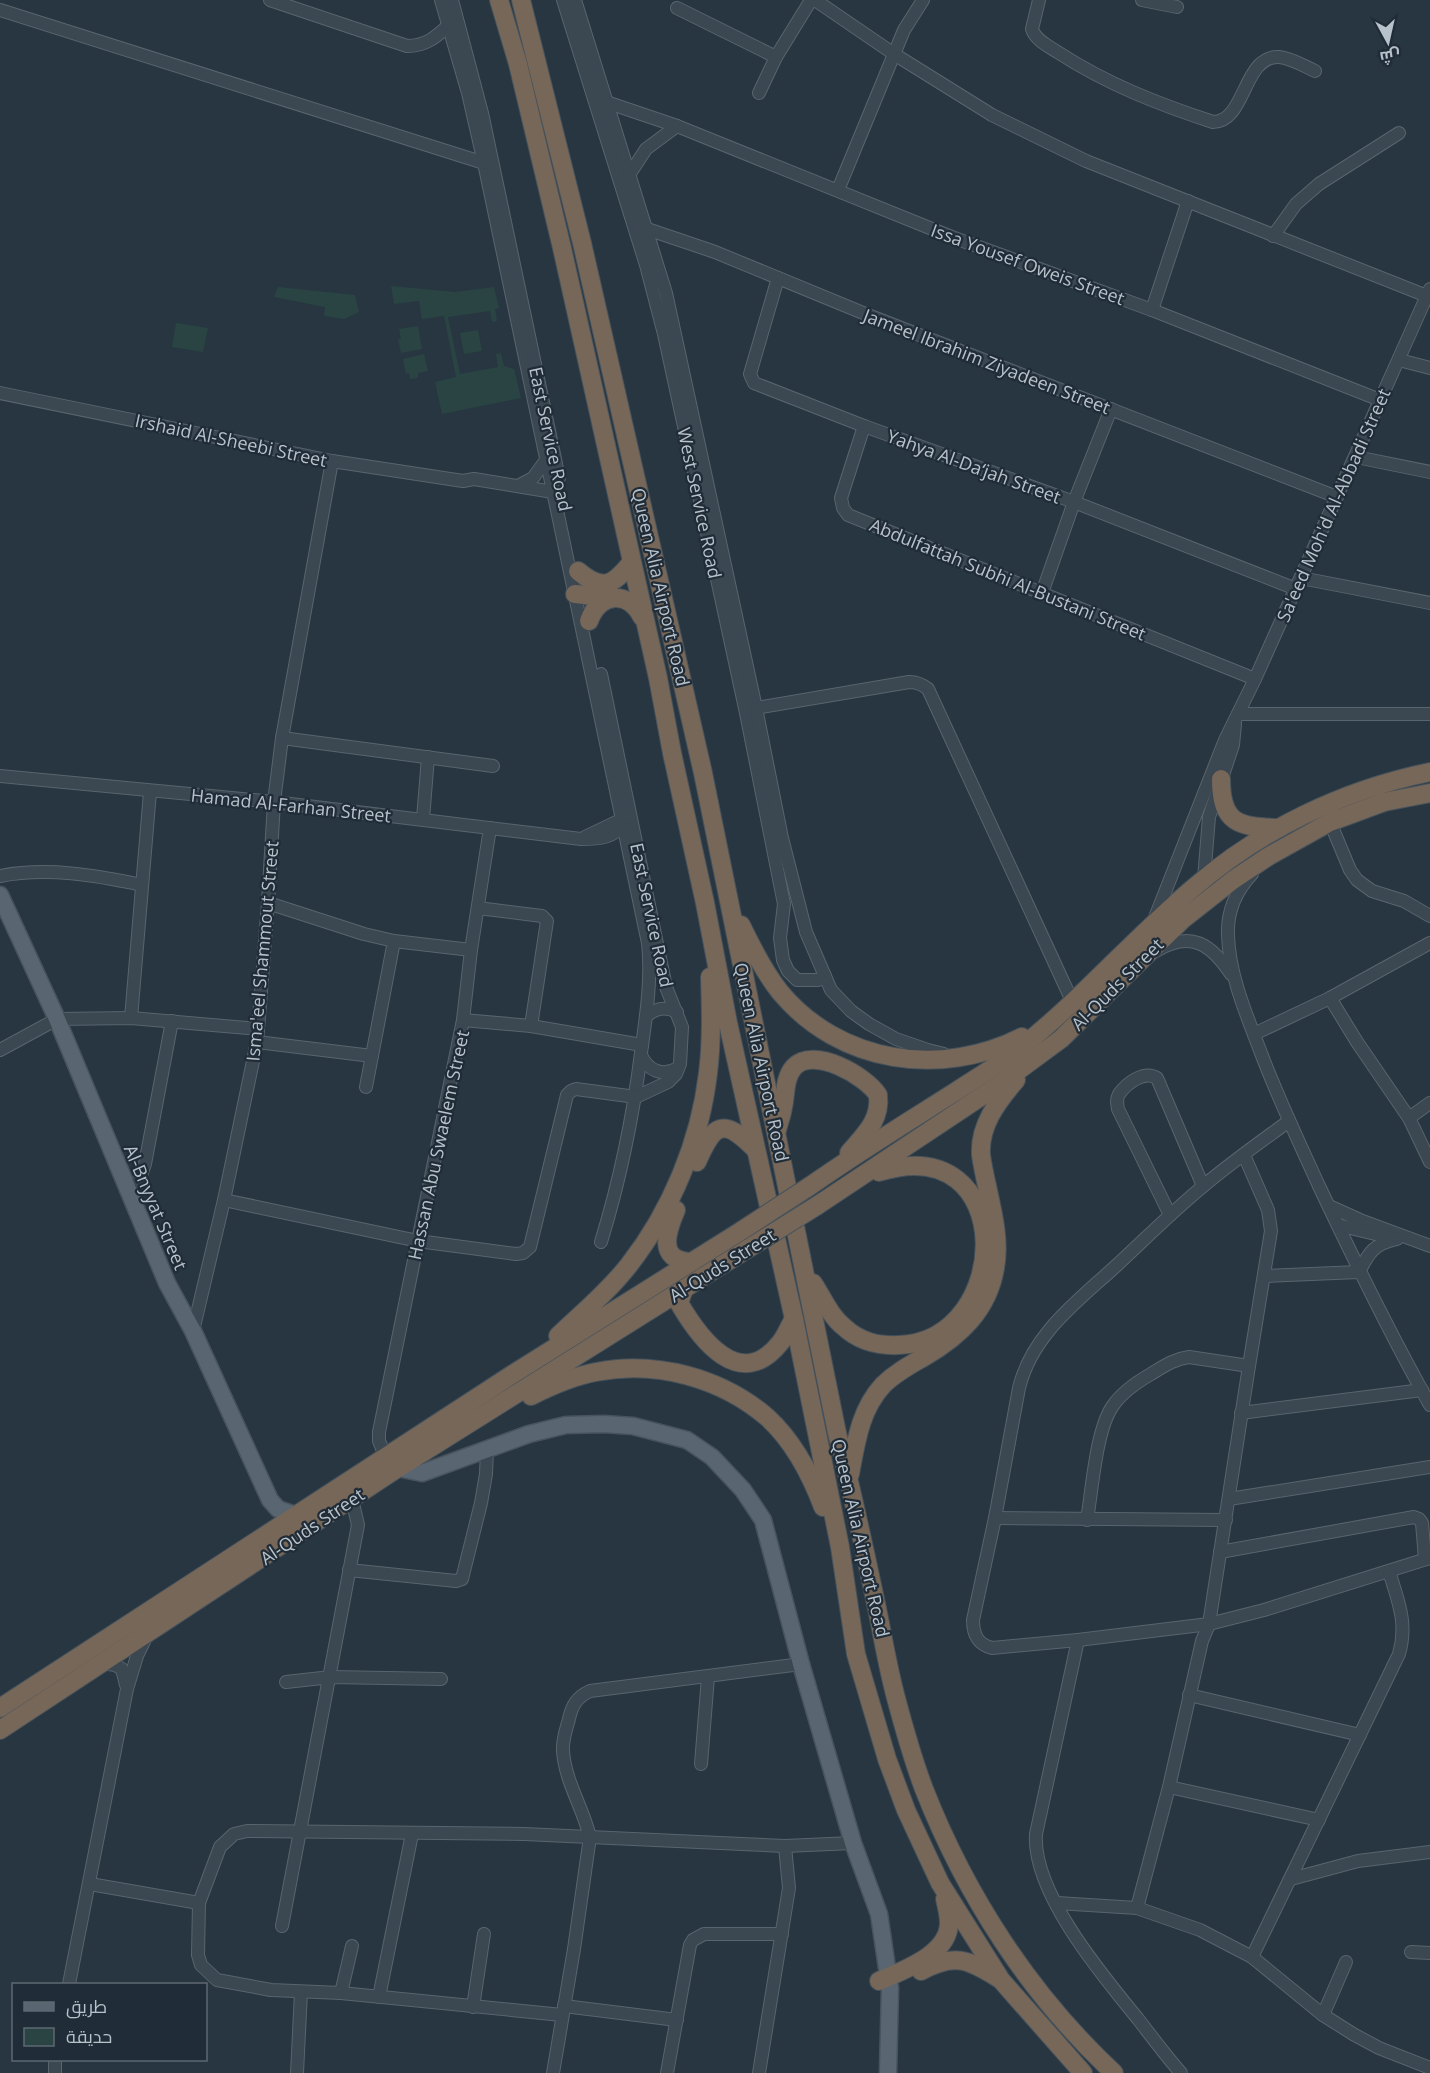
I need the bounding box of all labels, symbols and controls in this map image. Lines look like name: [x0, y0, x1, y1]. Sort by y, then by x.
north arrow: [1358, 12, 1418, 72]
text: ش: [1378, 45, 1402, 69]
street label: Issa Yousef Oweis Street: [928, 218, 1128, 310]
street label: Jameel Ibrahim Ziyadeen Street: [858, 302, 1114, 419]
street label: East Service Road: [524, 365, 578, 513]
street label: Sa'eed Moh'd Al-Abbadi Street: [1271, 385, 1395, 625]
street label: Irshaid Al-Sheebi Street: [133, 408, 329, 472]
street label: Yahya Al-Da‘jah Street: [884, 423, 1064, 509]
street label: West Service Road: [672, 425, 728, 581]
street label: Queen Alia Airport Road: [627, 486, 695, 688]
street label: Abdulfattah Subhi Al-Bustani Street: [866, 512, 1150, 646]
street label: Hamad Al-Farhan Street: [190, 783, 392, 827]
street label: Isma'eel Shammout Street: [240, 840, 284, 1062]
street label: East Service Road: [625, 841, 679, 989]
street label: Al-Quds Street: [1066, 933, 1168, 1035]
street label: Queen Alia Airport Road: [729, 960, 795, 1164]
street label: Hassan Abu Swaelem Street: [402, 1028, 474, 1262]
street label: Al-Bnyyat Street: [119, 1141, 193, 1273]
street label: Al-Quds Street: [664, 1223, 780, 1307]
street label: Queen Alia Airport Road: [827, 1437, 895, 1639]
street label: Al-Quds Street: [255, 1482, 369, 1570]
legend: [12, 1983, 207, 2061]
text: طريق: [66, 1994, 107, 2019]
text: حديقة: [66, 2024, 112, 2048]

